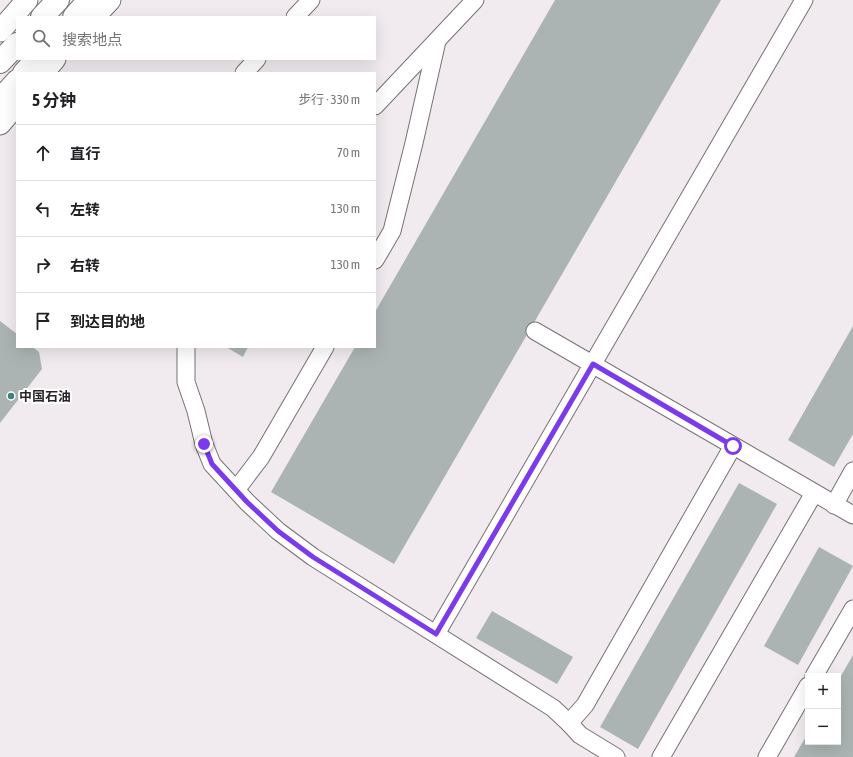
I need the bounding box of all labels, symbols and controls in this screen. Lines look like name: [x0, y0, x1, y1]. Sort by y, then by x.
search box: [16, 16, 376, 60]
icon: search: [30, 27, 52, 49]
text: 搜索地点: [62, 31, 122, 48]
text: 5 分钟: [32, 90, 76, 110]
text: 步行 · 330 m: [298, 92, 360, 107]
icon: ahead: [32, 142, 54, 164]
text: 直行: [70, 145, 100, 162]
text: 70 m: [337, 145, 360, 160]
icon: left: [32, 198, 54, 220]
text: 左转: [70, 201, 100, 218]
text: 130 m: [331, 201, 360, 216]
icon: right: [32, 254, 54, 276]
text: 右转: [70, 257, 100, 274]
text: 130 m: [331, 257, 360, 272]
icon: arrive: [32, 310, 54, 332]
text: 到达目的地: [70, 313, 145, 330]
place label: 中国石油: [19, 389, 71, 404]
marker: 中国石油: [6, 391, 16, 401]
route end: [195, 435, 213, 453]
route start: [724, 437, 742, 455]
map controls: [805, 673, 841, 745]
button: +: [805, 673, 841, 709]
button: −: [805, 709, 841, 745]

